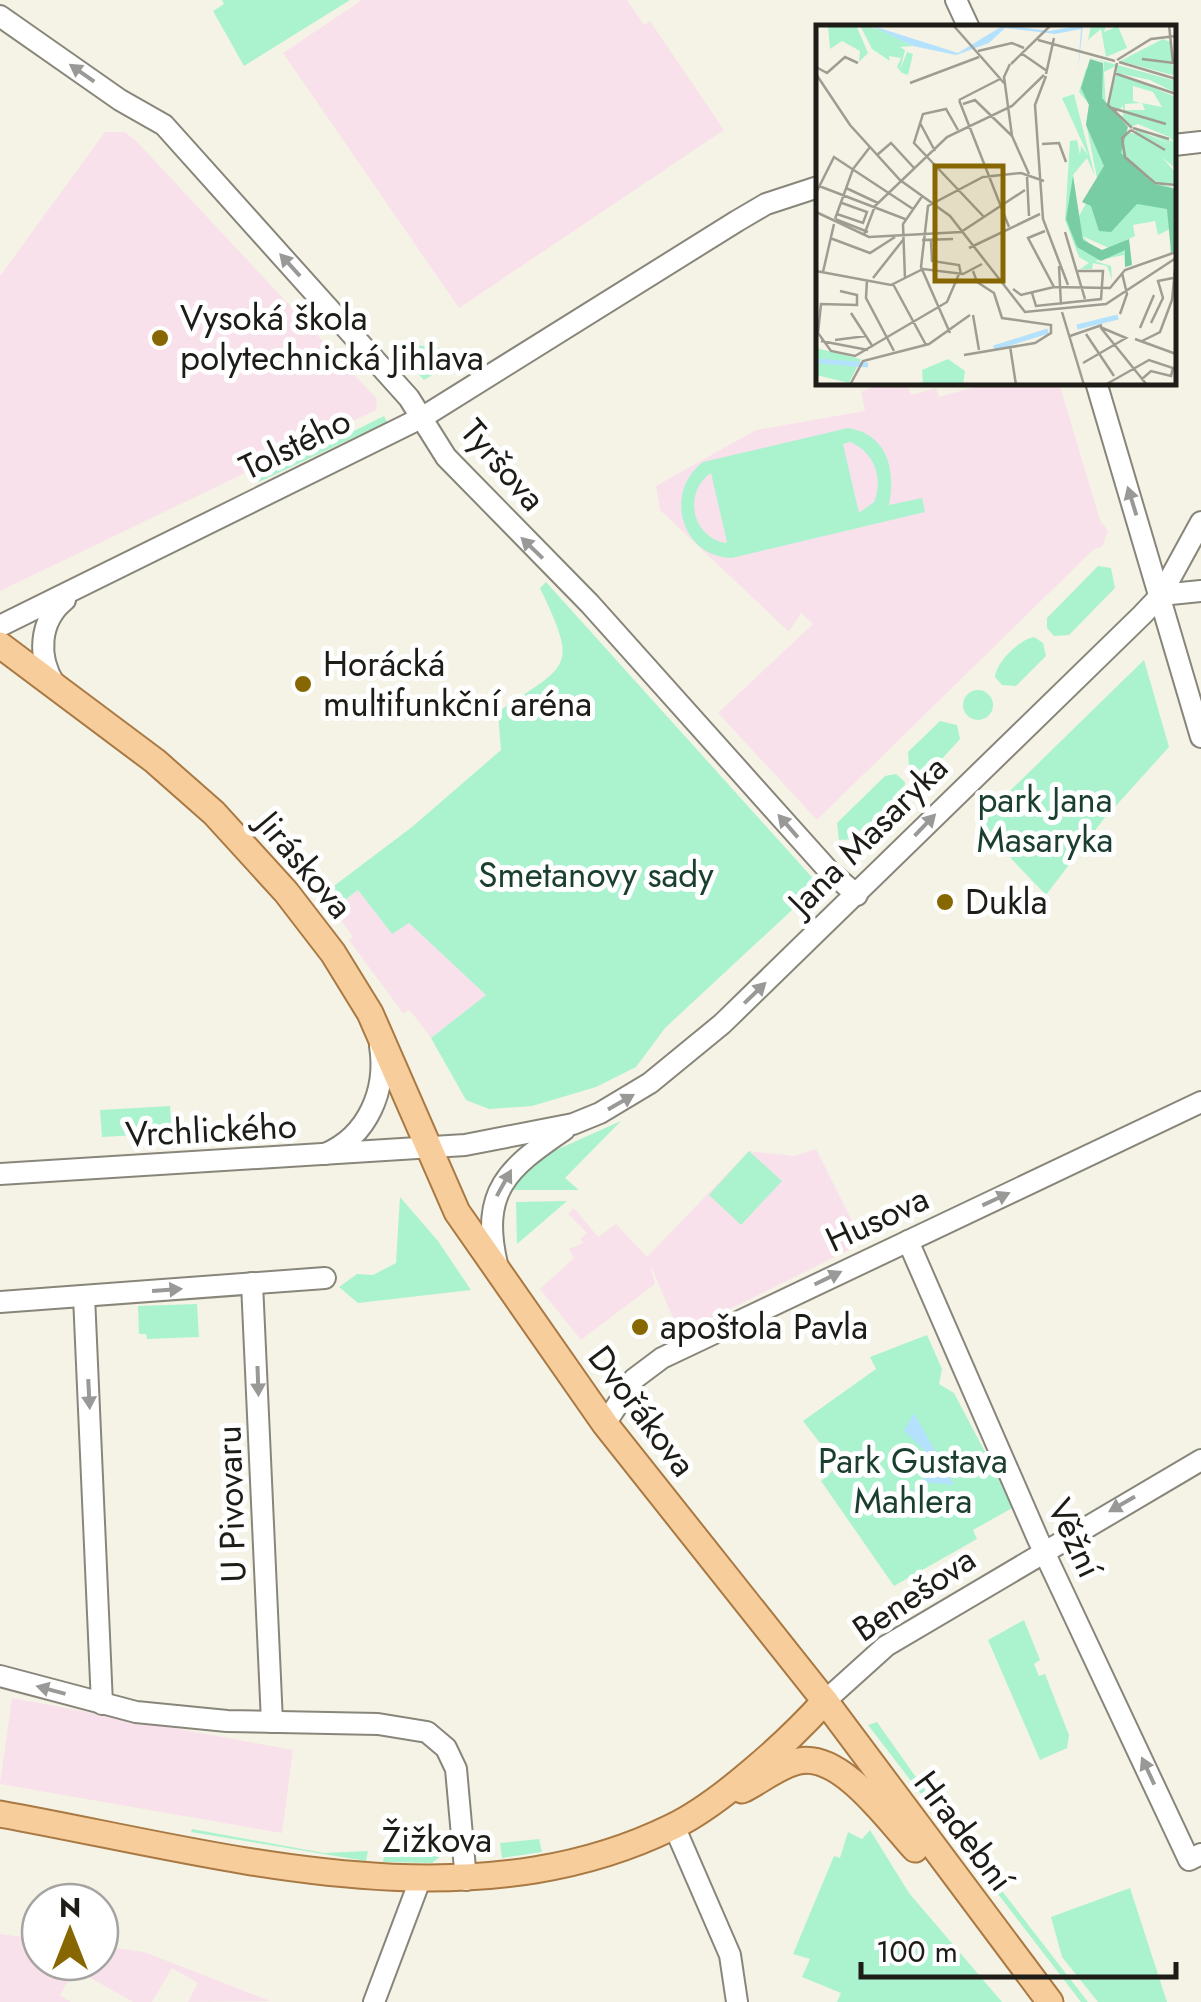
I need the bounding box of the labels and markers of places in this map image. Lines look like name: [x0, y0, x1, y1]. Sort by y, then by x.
place label: Vysoká škola polytechnická Jihlava: [180, 293, 484, 383]
marker: Vysoká škola polytechnická Jihlava: [149, 327, 171, 349]
place label: Horácká multifunkční aréna: [323, 639, 592, 729]
marker: Horácká multifunkční aréna: [292, 673, 314, 695]
place label: Dukla: [965, 877, 1047, 927]
marker: Dukla: [934, 891, 956, 913]
place label: apoštola Pavla: [660, 1302, 868, 1352]
marker: apoštola Pavla: [629, 1316, 651, 1338]

